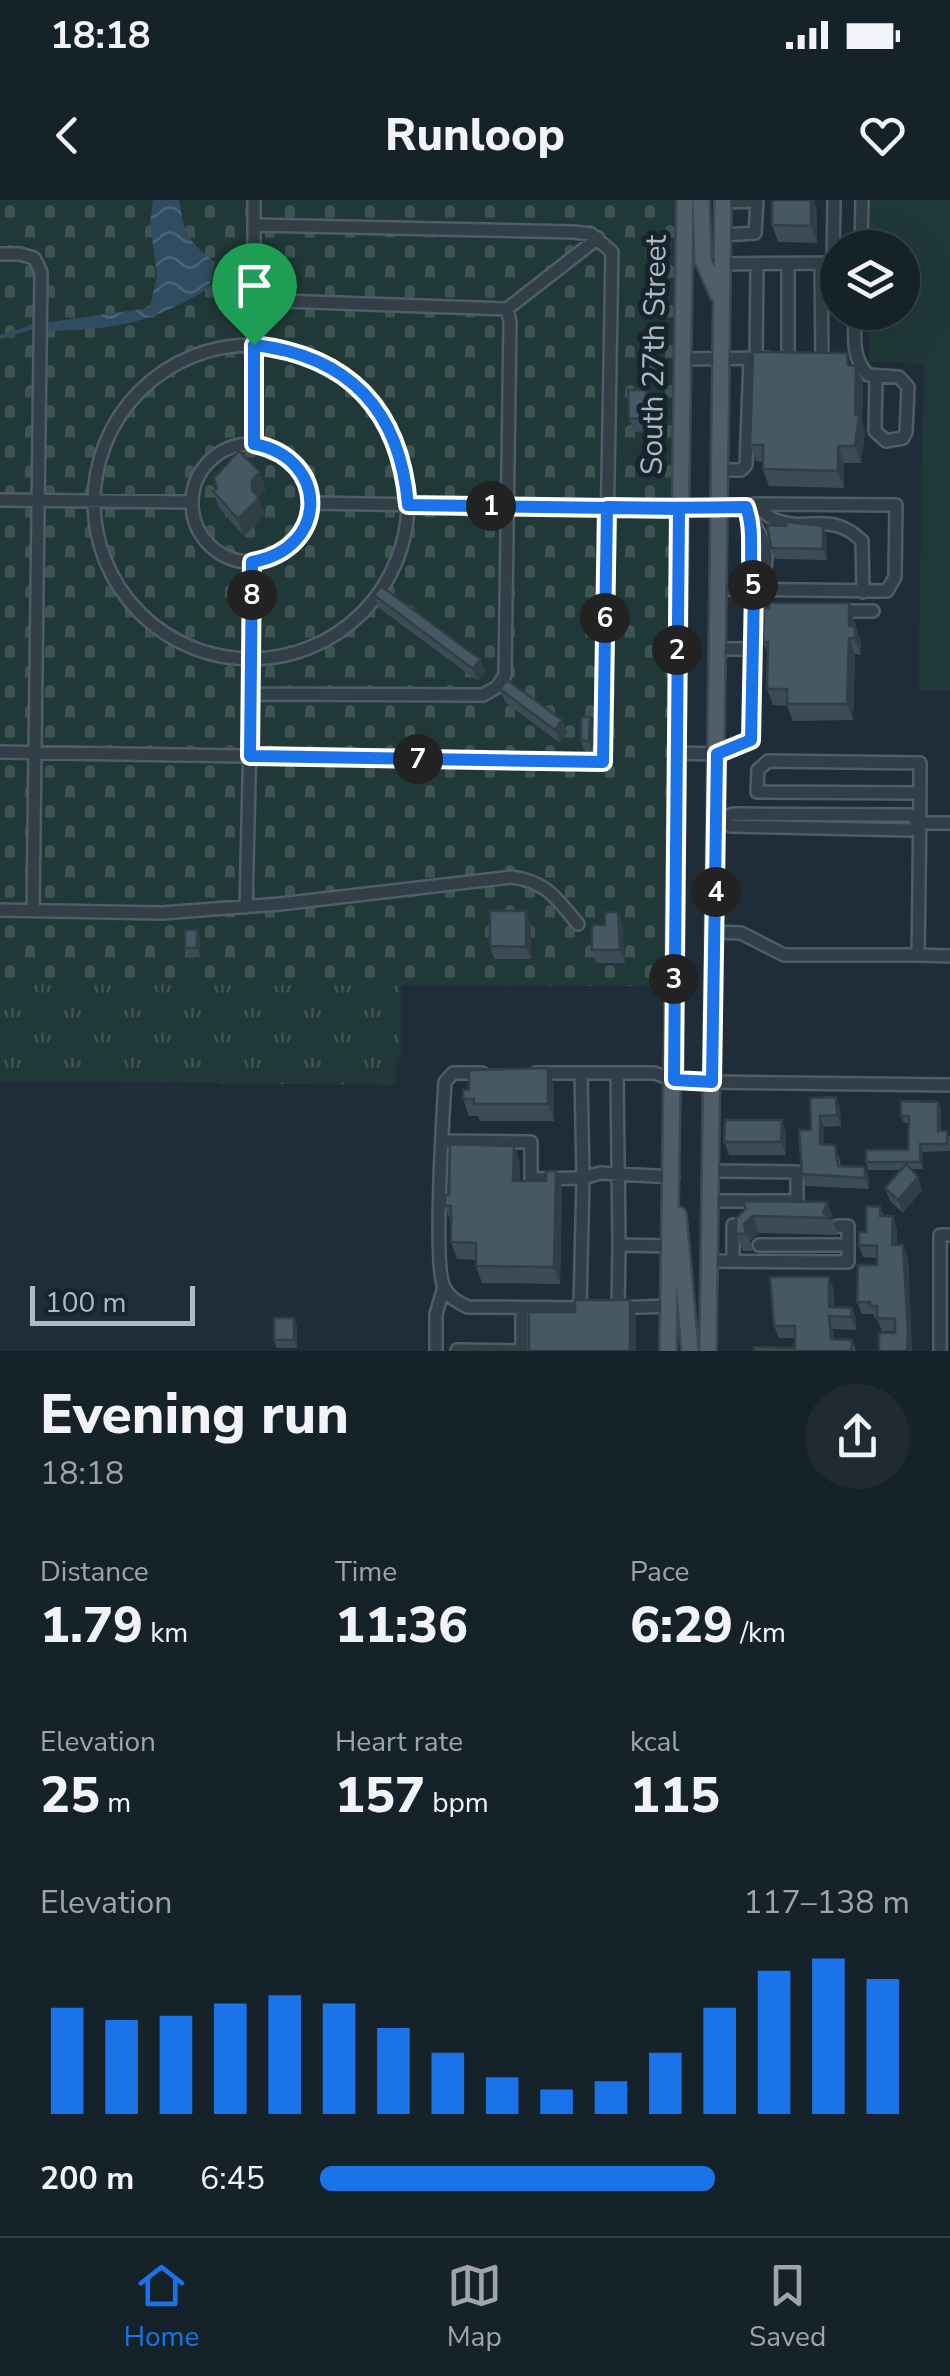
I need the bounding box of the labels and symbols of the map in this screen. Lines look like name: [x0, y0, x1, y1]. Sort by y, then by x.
street label: South 27th Street: [631, 234, 677, 475]
pin: [212, 243, 297, 346]
pin: 1: [466, 481, 516, 531]
pin: 5: [728, 560, 778, 610]
pin: 8: [227, 570, 277, 620]
pin: 6: [580, 593, 630, 643]
pin: 2: [652, 625, 702, 675]
pin: 7: [393, 734, 443, 784]
pin: 4: [691, 867, 741, 917]
pin: 3: [649, 954, 699, 1004]
scale bar: [30, 1281, 195, 1326]

